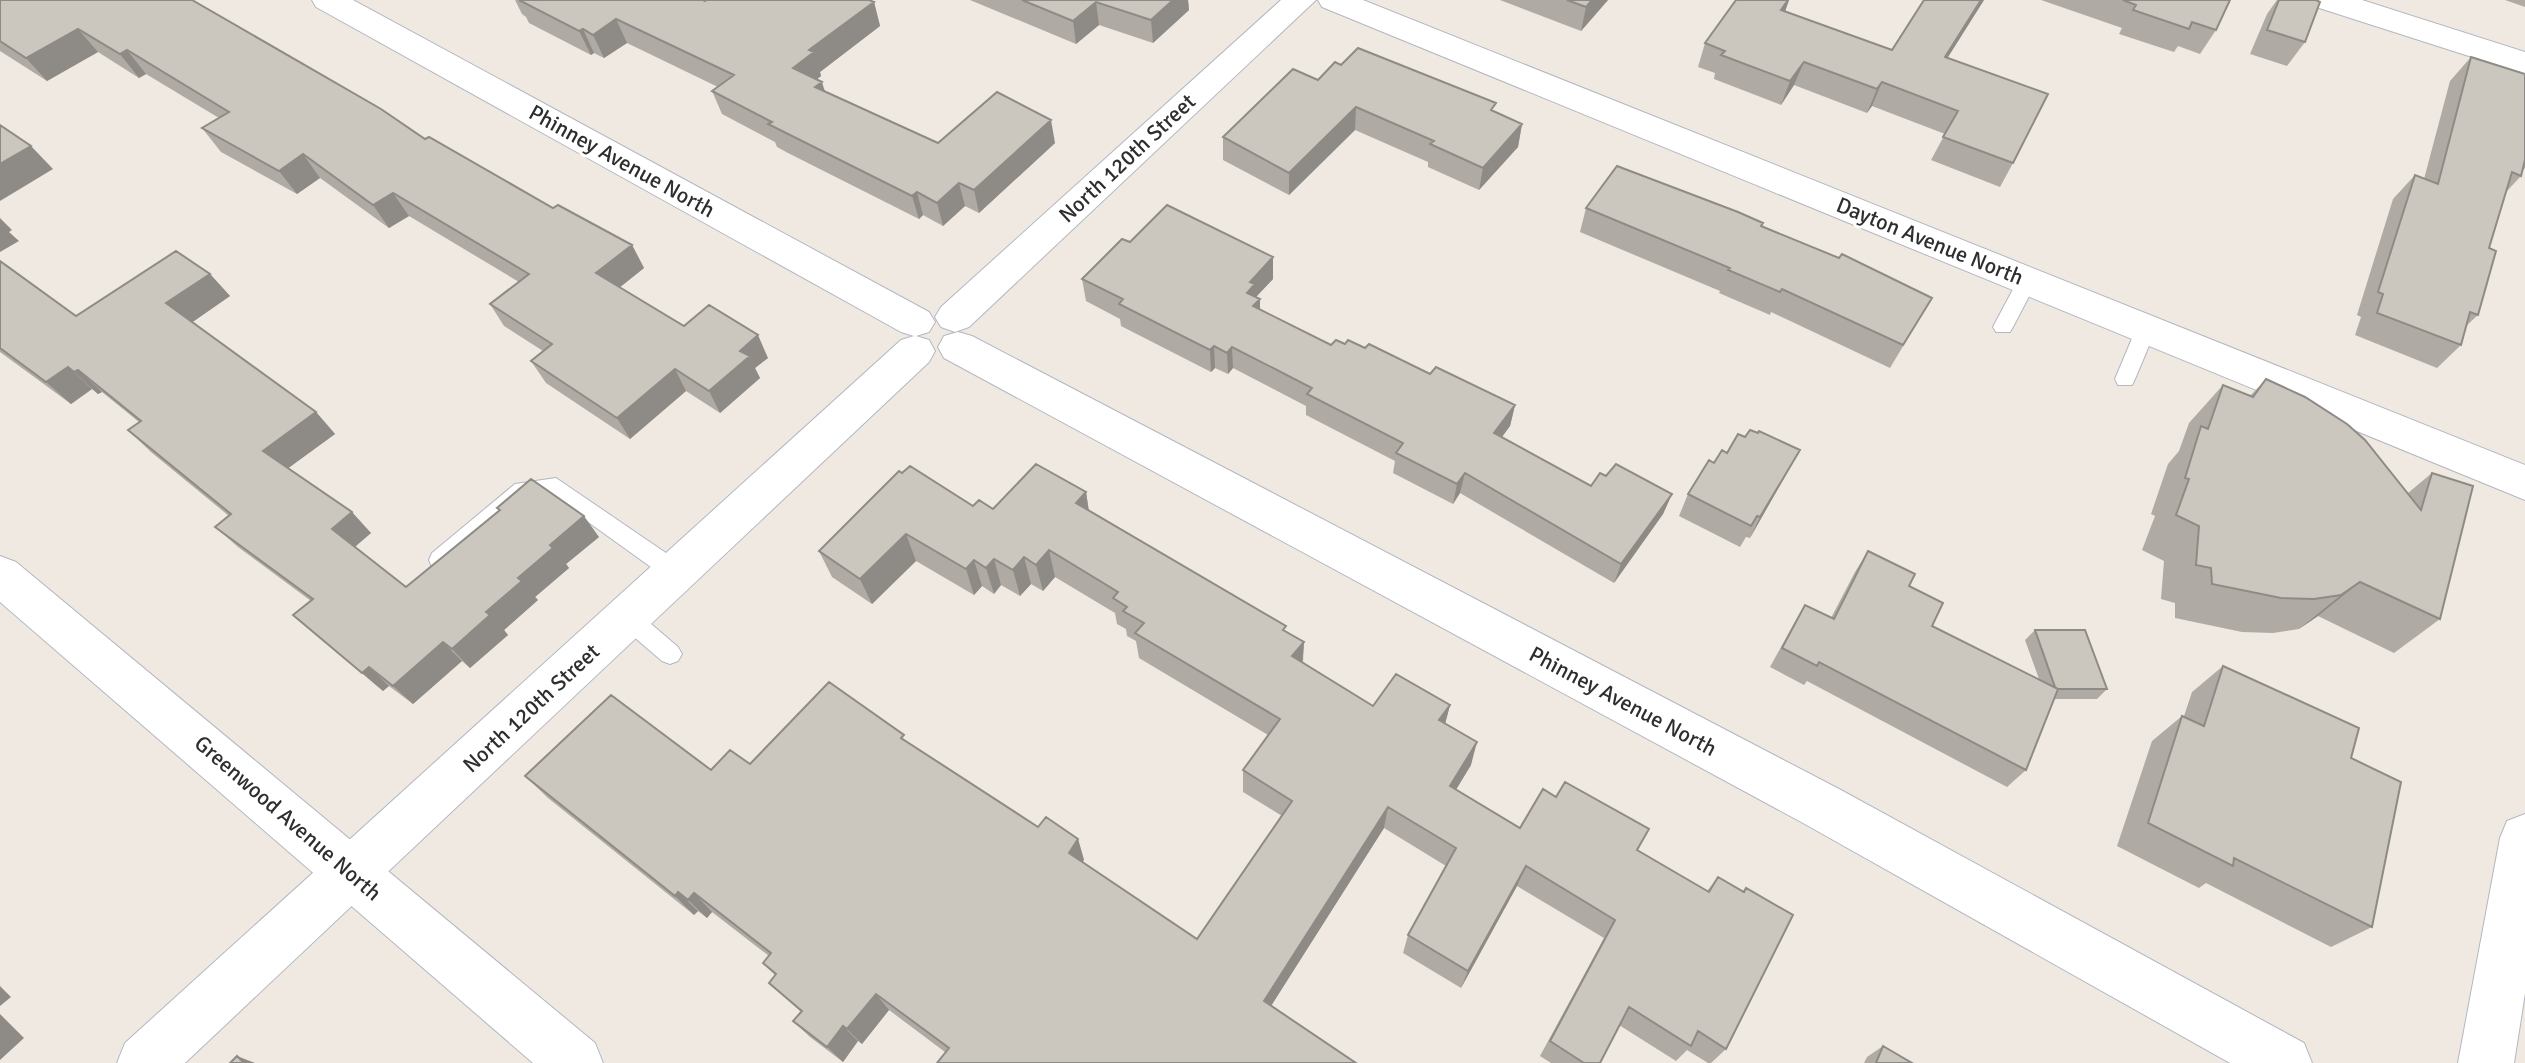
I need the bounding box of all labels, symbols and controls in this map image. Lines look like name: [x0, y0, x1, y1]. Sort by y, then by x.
street label: North 120th Street: [1053, 88, 1201, 228]
street label: Phinney Avenue North: [524, 99, 720, 223]
street label: Dayton Avenue North: [1832, 191, 2028, 291]
street label: North 120th Street: [457, 638, 605, 778]
street label: Phinney Avenue North: [1525, 640, 1721, 762]
street label: Greenwood Avenue North: [189, 729, 387, 907]

